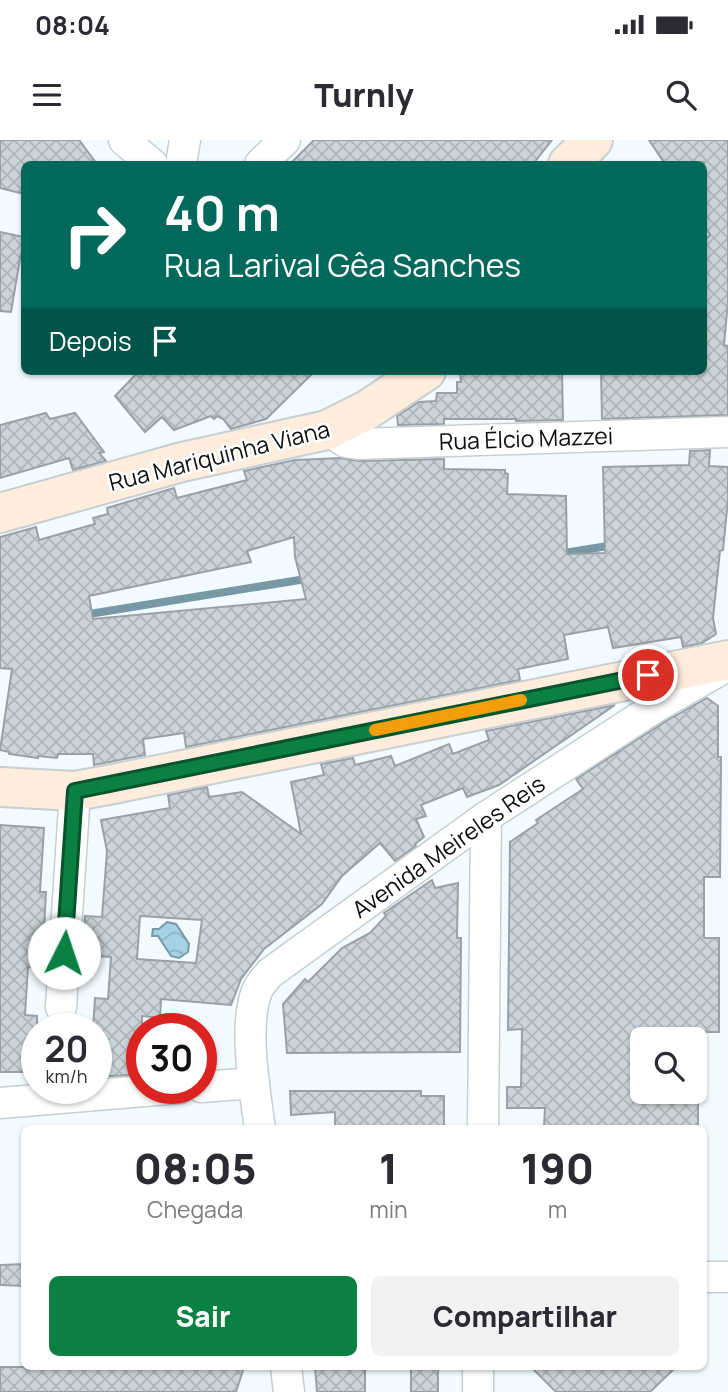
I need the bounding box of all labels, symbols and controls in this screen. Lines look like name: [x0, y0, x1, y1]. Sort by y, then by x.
text: 08:04: [35, 7, 110, 43]
text: Turnly: [314, 73, 414, 117]
icon: menu: [28, 76, 66, 114]
icon: search: [662, 76, 700, 114]
text: 40 m: [164, 179, 280, 246]
icon: right: [49, 189, 140, 280]
text: Rua Larival Gêa Sanches: [164, 243, 521, 287]
icon: arrive: [146, 322, 184, 360]
text: Depois: [49, 323, 132, 359]
street label: Rua Mariquinha Viana: [105, 412, 333, 498]
street label: Rua Élcio Mazzei: [438, 419, 614, 457]
pin: [618, 645, 678, 705]
icon: arrive: [629, 656, 667, 694]
street label: Avenida Meireles Reis: [345, 767, 551, 925]
position arrow: [27, 916, 101, 990]
speed limit sign: 30: [126, 1013, 217, 1104]
text: 20: [45, 1025, 88, 1073]
map controls: [630, 1027, 707, 1104]
button: search: [630, 1027, 707, 1104]
text: km/h: [46, 1064, 87, 1088]
text: 08:05: [134, 1139, 256, 1197]
text: 1: [379, 1139, 398, 1197]
text: 190: [521, 1139, 594, 1197]
text: Chegada: [147, 1193, 243, 1225]
text: min: [369, 1193, 408, 1225]
text: m: [548, 1193, 567, 1225]
button: Sair: [49, 1276, 357, 1356]
button: Compartilhar: [371, 1276, 679, 1356]

